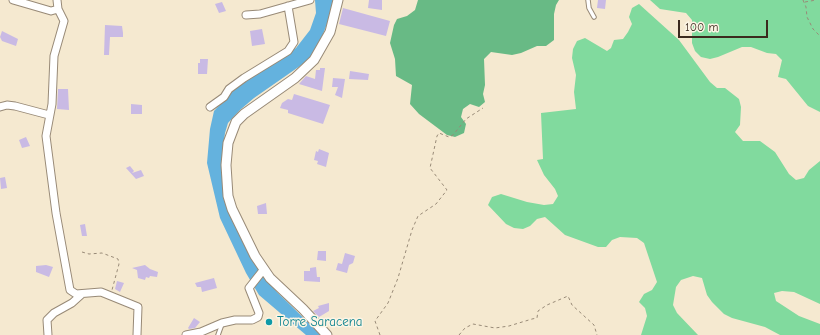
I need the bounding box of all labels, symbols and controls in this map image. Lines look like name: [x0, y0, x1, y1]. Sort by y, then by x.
scale bar: [680, 12, 770, 38]
text: 100 m: [685, 20, 718, 34]
place label: Torre Saracena: [277, 314, 363, 330]
marker: Torre Saracena: [264, 317, 274, 327]

